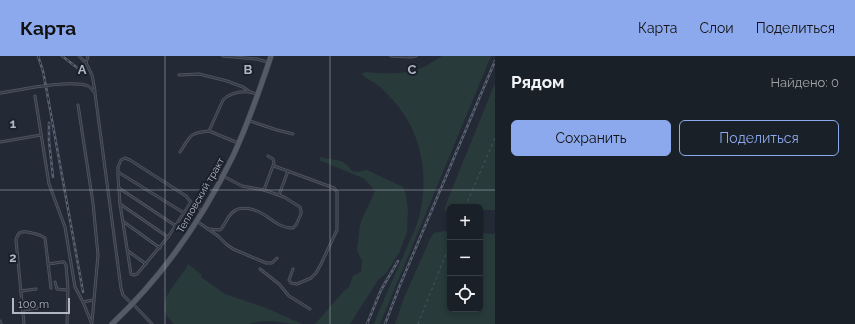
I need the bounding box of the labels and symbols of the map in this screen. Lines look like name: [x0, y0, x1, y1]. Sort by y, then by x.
text: A: [78, 62, 87, 77]
text: B: [244, 62, 253, 77]
text: C: [408, 62, 417, 77]
text: 1: [10, 116, 17, 131]
street label: Тепловский тракт: [174, 156, 227, 235]
text: 2: [9, 250, 17, 265]
scale bar: [12, 296, 70, 315]

